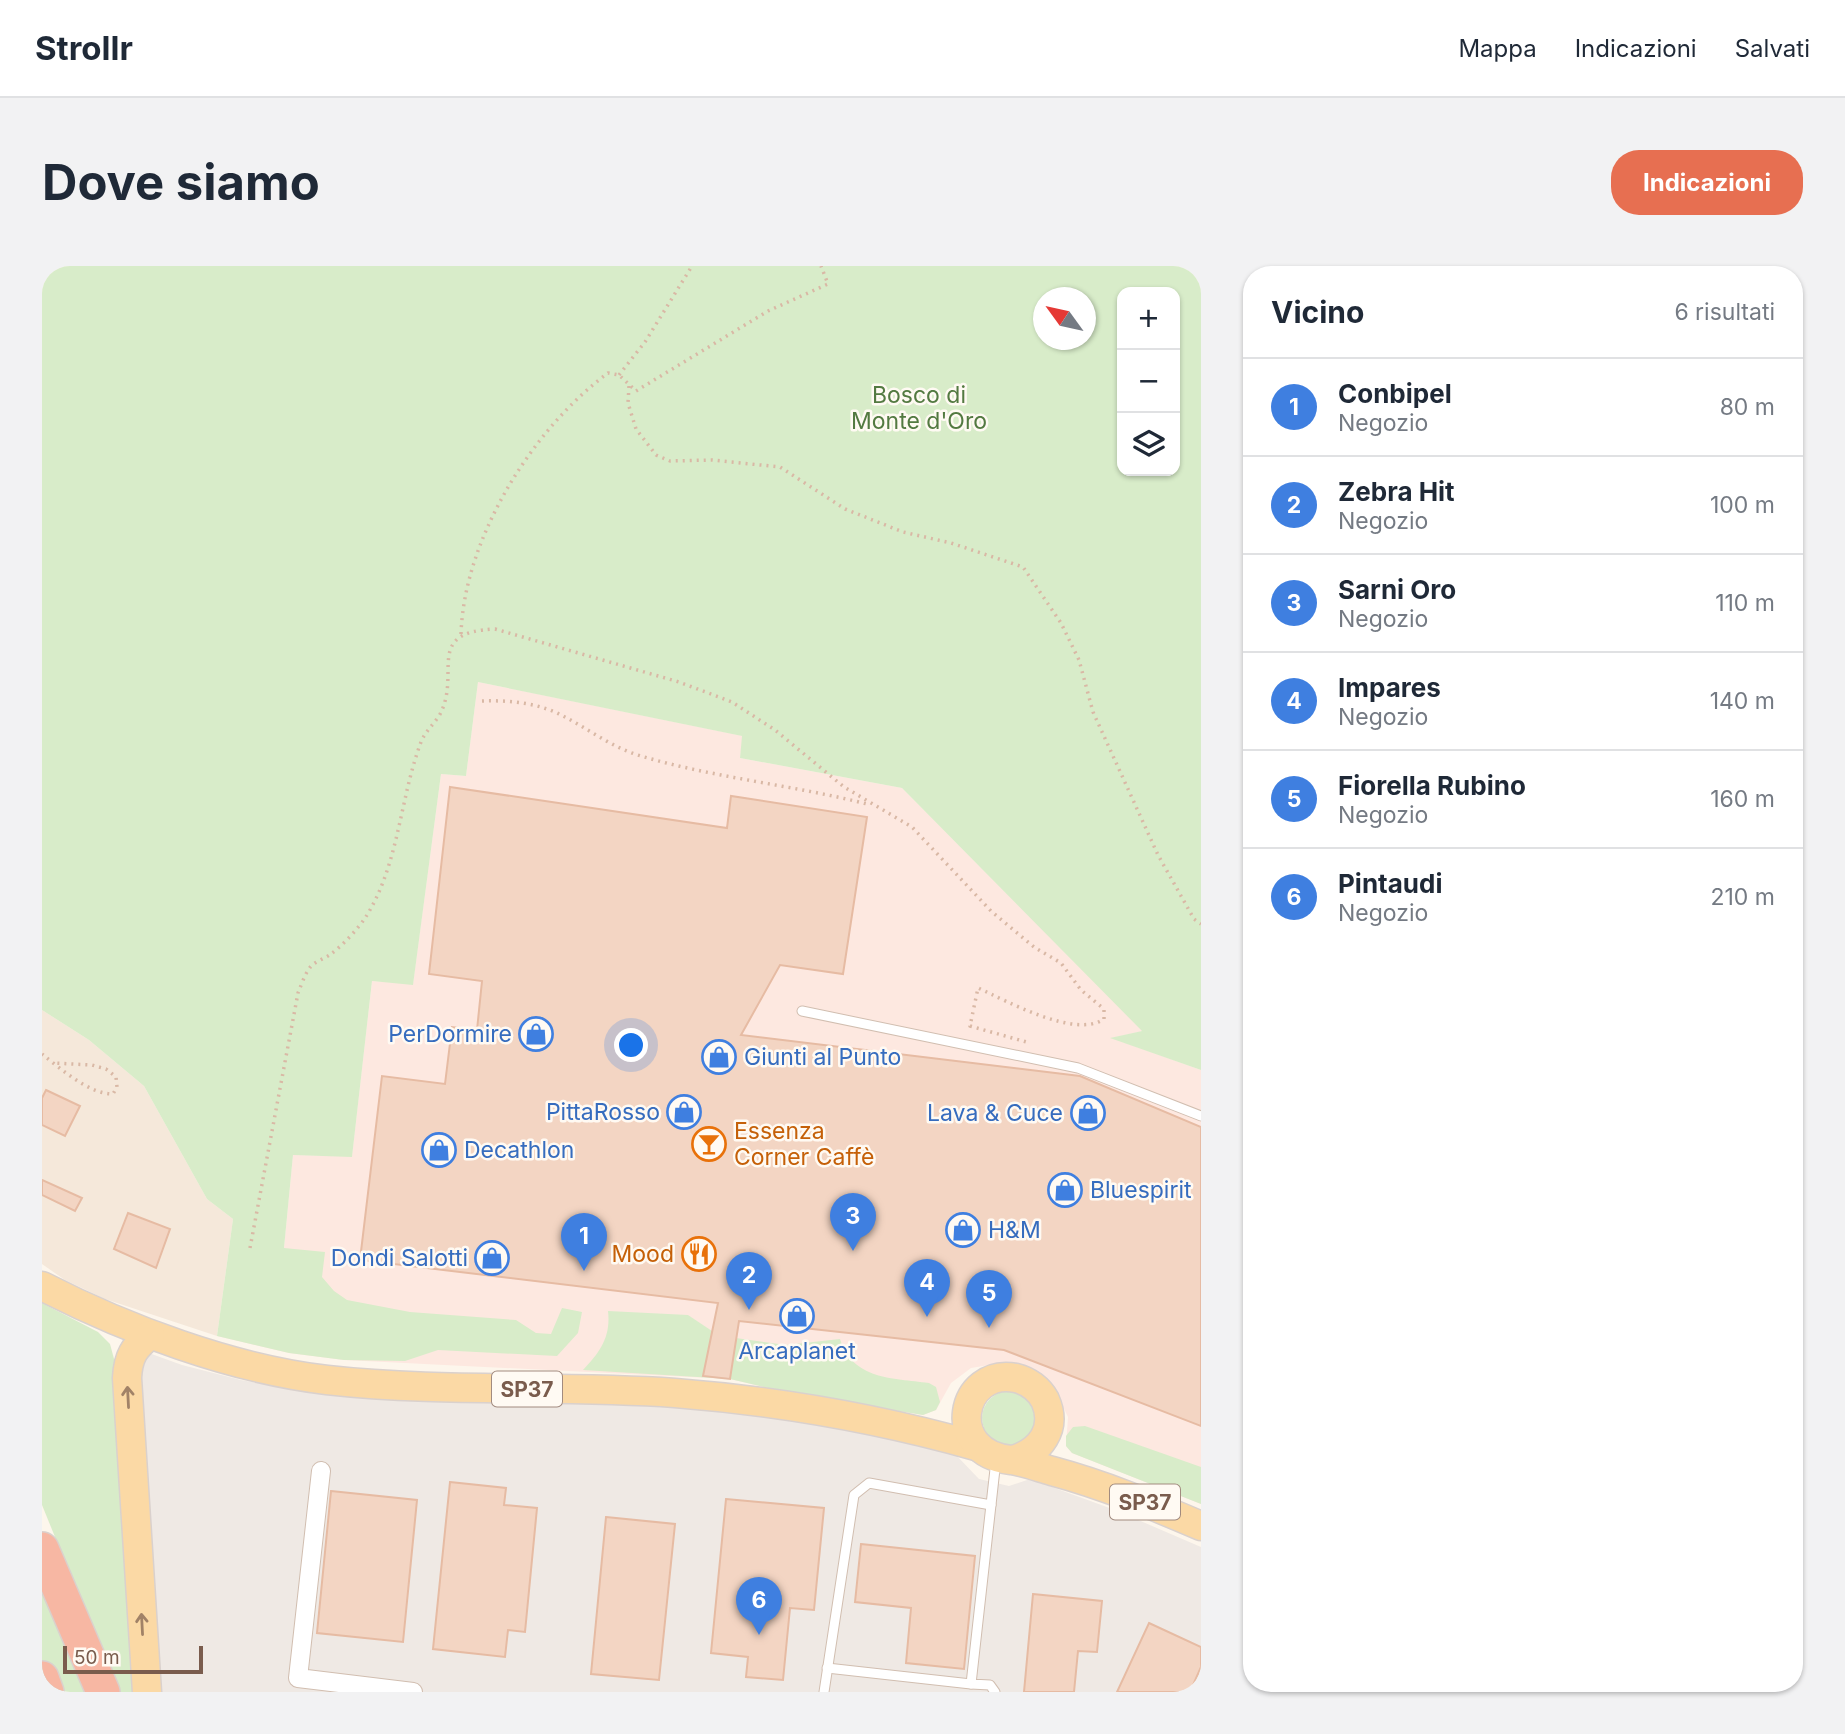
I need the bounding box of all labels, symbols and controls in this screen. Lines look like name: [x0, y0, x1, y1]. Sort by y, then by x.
text: Strollr: [35, 28, 133, 68]
text: Mappa: [1458, 34, 1537, 63]
text: Indicazioni: [1575, 34, 1697, 63]
text: Salvati: [1735, 34, 1810, 63]
button: Indicazioni: [1611, 150, 1803, 215]
text: Dove siamo: [42, 153, 320, 212]
north arrow: [1033, 287, 1096, 350]
map controls: [1117, 287, 1180, 476]
button: +: [1117, 287, 1180, 350]
text: Vicino: [1271, 294, 1364, 330]
text: 6 risultati: [1674, 298, 1775, 326]
button: −: [1117, 350, 1180, 413]
text: Conbipel: [1338, 378, 1452, 409]
park label: Bosco di Monte d'Oro: [851, 381, 987, 435]
text: 1: [1289, 393, 1299, 421]
text: 80 m: [1720, 393, 1775, 421]
text: Negozio: [1338, 409, 1428, 437]
button: layers: [1117, 413, 1180, 476]
text: Zebra Hit: [1338, 476, 1455, 507]
text: 2: [1287, 491, 1301, 519]
text: 100 m: [1710, 491, 1775, 519]
text: Negozio: [1338, 507, 1428, 535]
text: Sarni Oro: [1338, 574, 1456, 605]
text: 3: [1287, 589, 1301, 617]
text: 110 m: [1715, 589, 1775, 617]
text: Negozio: [1338, 605, 1428, 633]
text: Impares: [1338, 672, 1441, 703]
text: 4: [1286, 687, 1302, 715]
text: 140 m: [1710, 687, 1775, 715]
text: Negozio: [1338, 703, 1428, 731]
text: Fiorella Rubino: [1338, 770, 1526, 801]
text: 5: [1287, 785, 1301, 813]
text: 160 m: [1710, 785, 1775, 813]
text: Negozio: [1338, 801, 1428, 829]
text: Pintaudi: [1338, 868, 1442, 899]
text: 6: [1287, 883, 1301, 911]
text: 210 m: [1710, 883, 1775, 911]
text: Negozio: [1338, 899, 1428, 927]
shop icon: PerDormire: [517, 1015, 555, 1053]
place label: PerDormire: [388, 1020, 512, 1048]
your location: [614, 1028, 648, 1062]
shop icon: Giunti al Punto: [700, 1038, 738, 1076]
place label: Giunti al Punto: [744, 1043, 901, 1071]
shop icon: PittaRosso: [665, 1093, 703, 1131]
shop icon: Lava & Cuce: [1069, 1094, 1107, 1132]
place label: PittaRosso: [546, 1098, 660, 1126]
place label: Lava & Cuce: [927, 1099, 1063, 1127]
place label: Essenza Corner Caffè: [734, 1117, 874, 1171]
bar icon: Essenza Corner Caffè: [690, 1125, 728, 1163]
shop icon: Decathlon: [420, 1131, 458, 1169]
place label: Decathlon: [464, 1136, 574, 1164]
shop icon: Bluespirit: [1046, 1171, 1084, 1209]
place label: Bluespirit: [1090, 1176, 1192, 1204]
pin: 3: [830, 1193, 876, 1251]
shop icon: H&M: [944, 1211, 982, 1249]
pin: 1: [561, 1213, 607, 1271]
place label: H&M: [988, 1216, 1041, 1244]
restaurant icon: Mood: [680, 1235, 718, 1273]
shop icon: Dondi Salotti: [473, 1239, 511, 1277]
place label: Mood: [612, 1240, 674, 1268]
place label: Dondi Salotti: [331, 1244, 468, 1272]
pin: 2: [726, 1252, 772, 1310]
pin: 4: [904, 1259, 950, 1317]
pin: 5: [966, 1270, 1012, 1328]
shop icon: Arcaplanet: [778, 1297, 816, 1335]
place label: Arcaplanet: [738, 1337, 856, 1365]
road number: SP37: [492, 1372, 562, 1406]
one-way arrow: [121, 1386, 134, 1409]
road number: SP37: [1110, 1484, 1180, 1520]
pin: 6: [736, 1577, 782, 1635]
one-way arrow: [135, 1613, 148, 1636]
scale bar: [63, 1643, 203, 1675]
text: 50 m: [74, 1646, 120, 1669]

